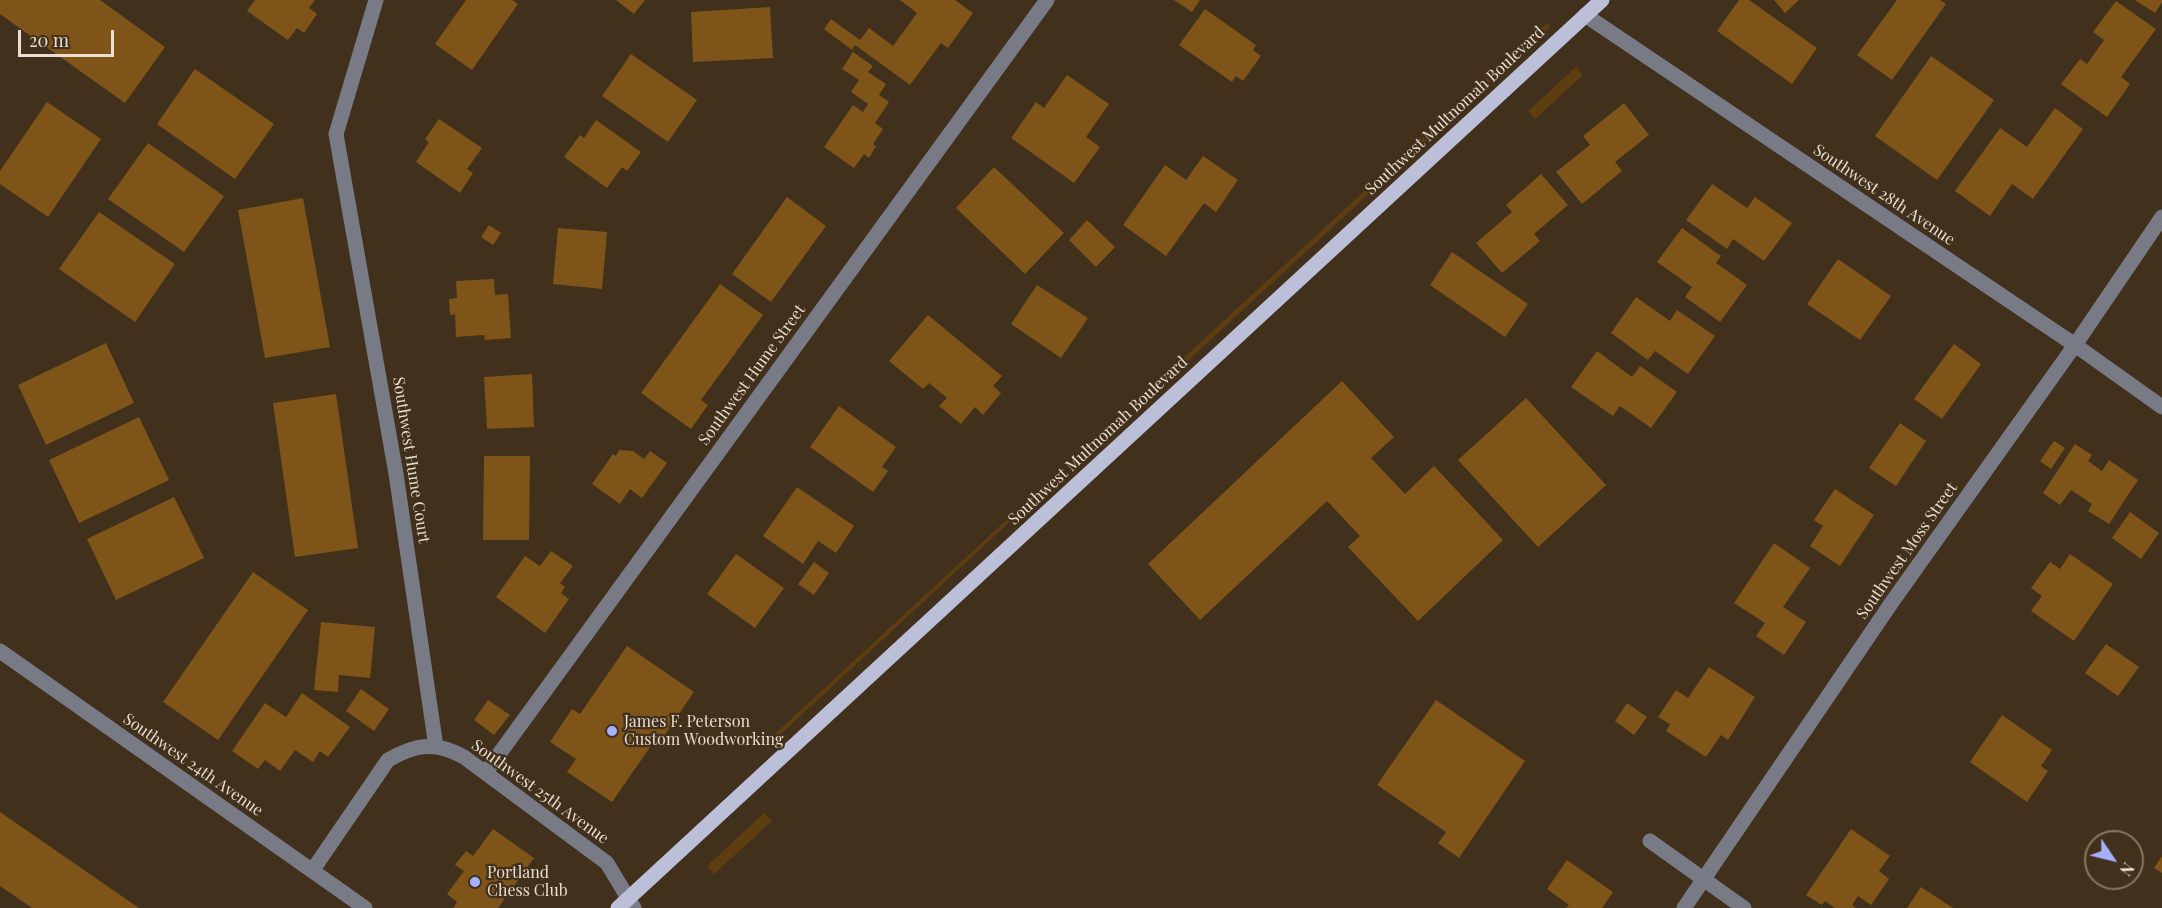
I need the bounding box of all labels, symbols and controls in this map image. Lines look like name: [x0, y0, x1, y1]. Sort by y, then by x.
scale bar: [21, 18, 117, 56]
street label: Southwest Multnomah Boulevard: [1361, 23, 1549, 199]
text: 20 m: [29, 28, 69, 52]
street label: Southwest 28th Avenue: [1810, 140, 1958, 250]
street label: Southwest Hume Street: [695, 301, 809, 449]
street label: Southwest Multnomah Boulevard: [1004, 353, 1192, 529]
street label: Southwest Hume Court: [388, 375, 434, 545]
street label: Southwest Moss Street: [1853, 479, 1961, 623]
street label: Southwest 24th Avenue: [119, 709, 267, 821]
place label: James F. Peterson Custom Woodworking: [624, 712, 783, 750]
marker: James F. Peterson Custom Woodworking: [605, 724, 619, 738]
street label: Southwest 25th Avenue: [468, 736, 612, 848]
north arrow: [2084, 830, 2144, 890]
text: N: [2116, 859, 2139, 880]
place label: Portland Chess Club: [487, 863, 568, 901]
marker: Portland Chess Club: [468, 875, 482, 889]

